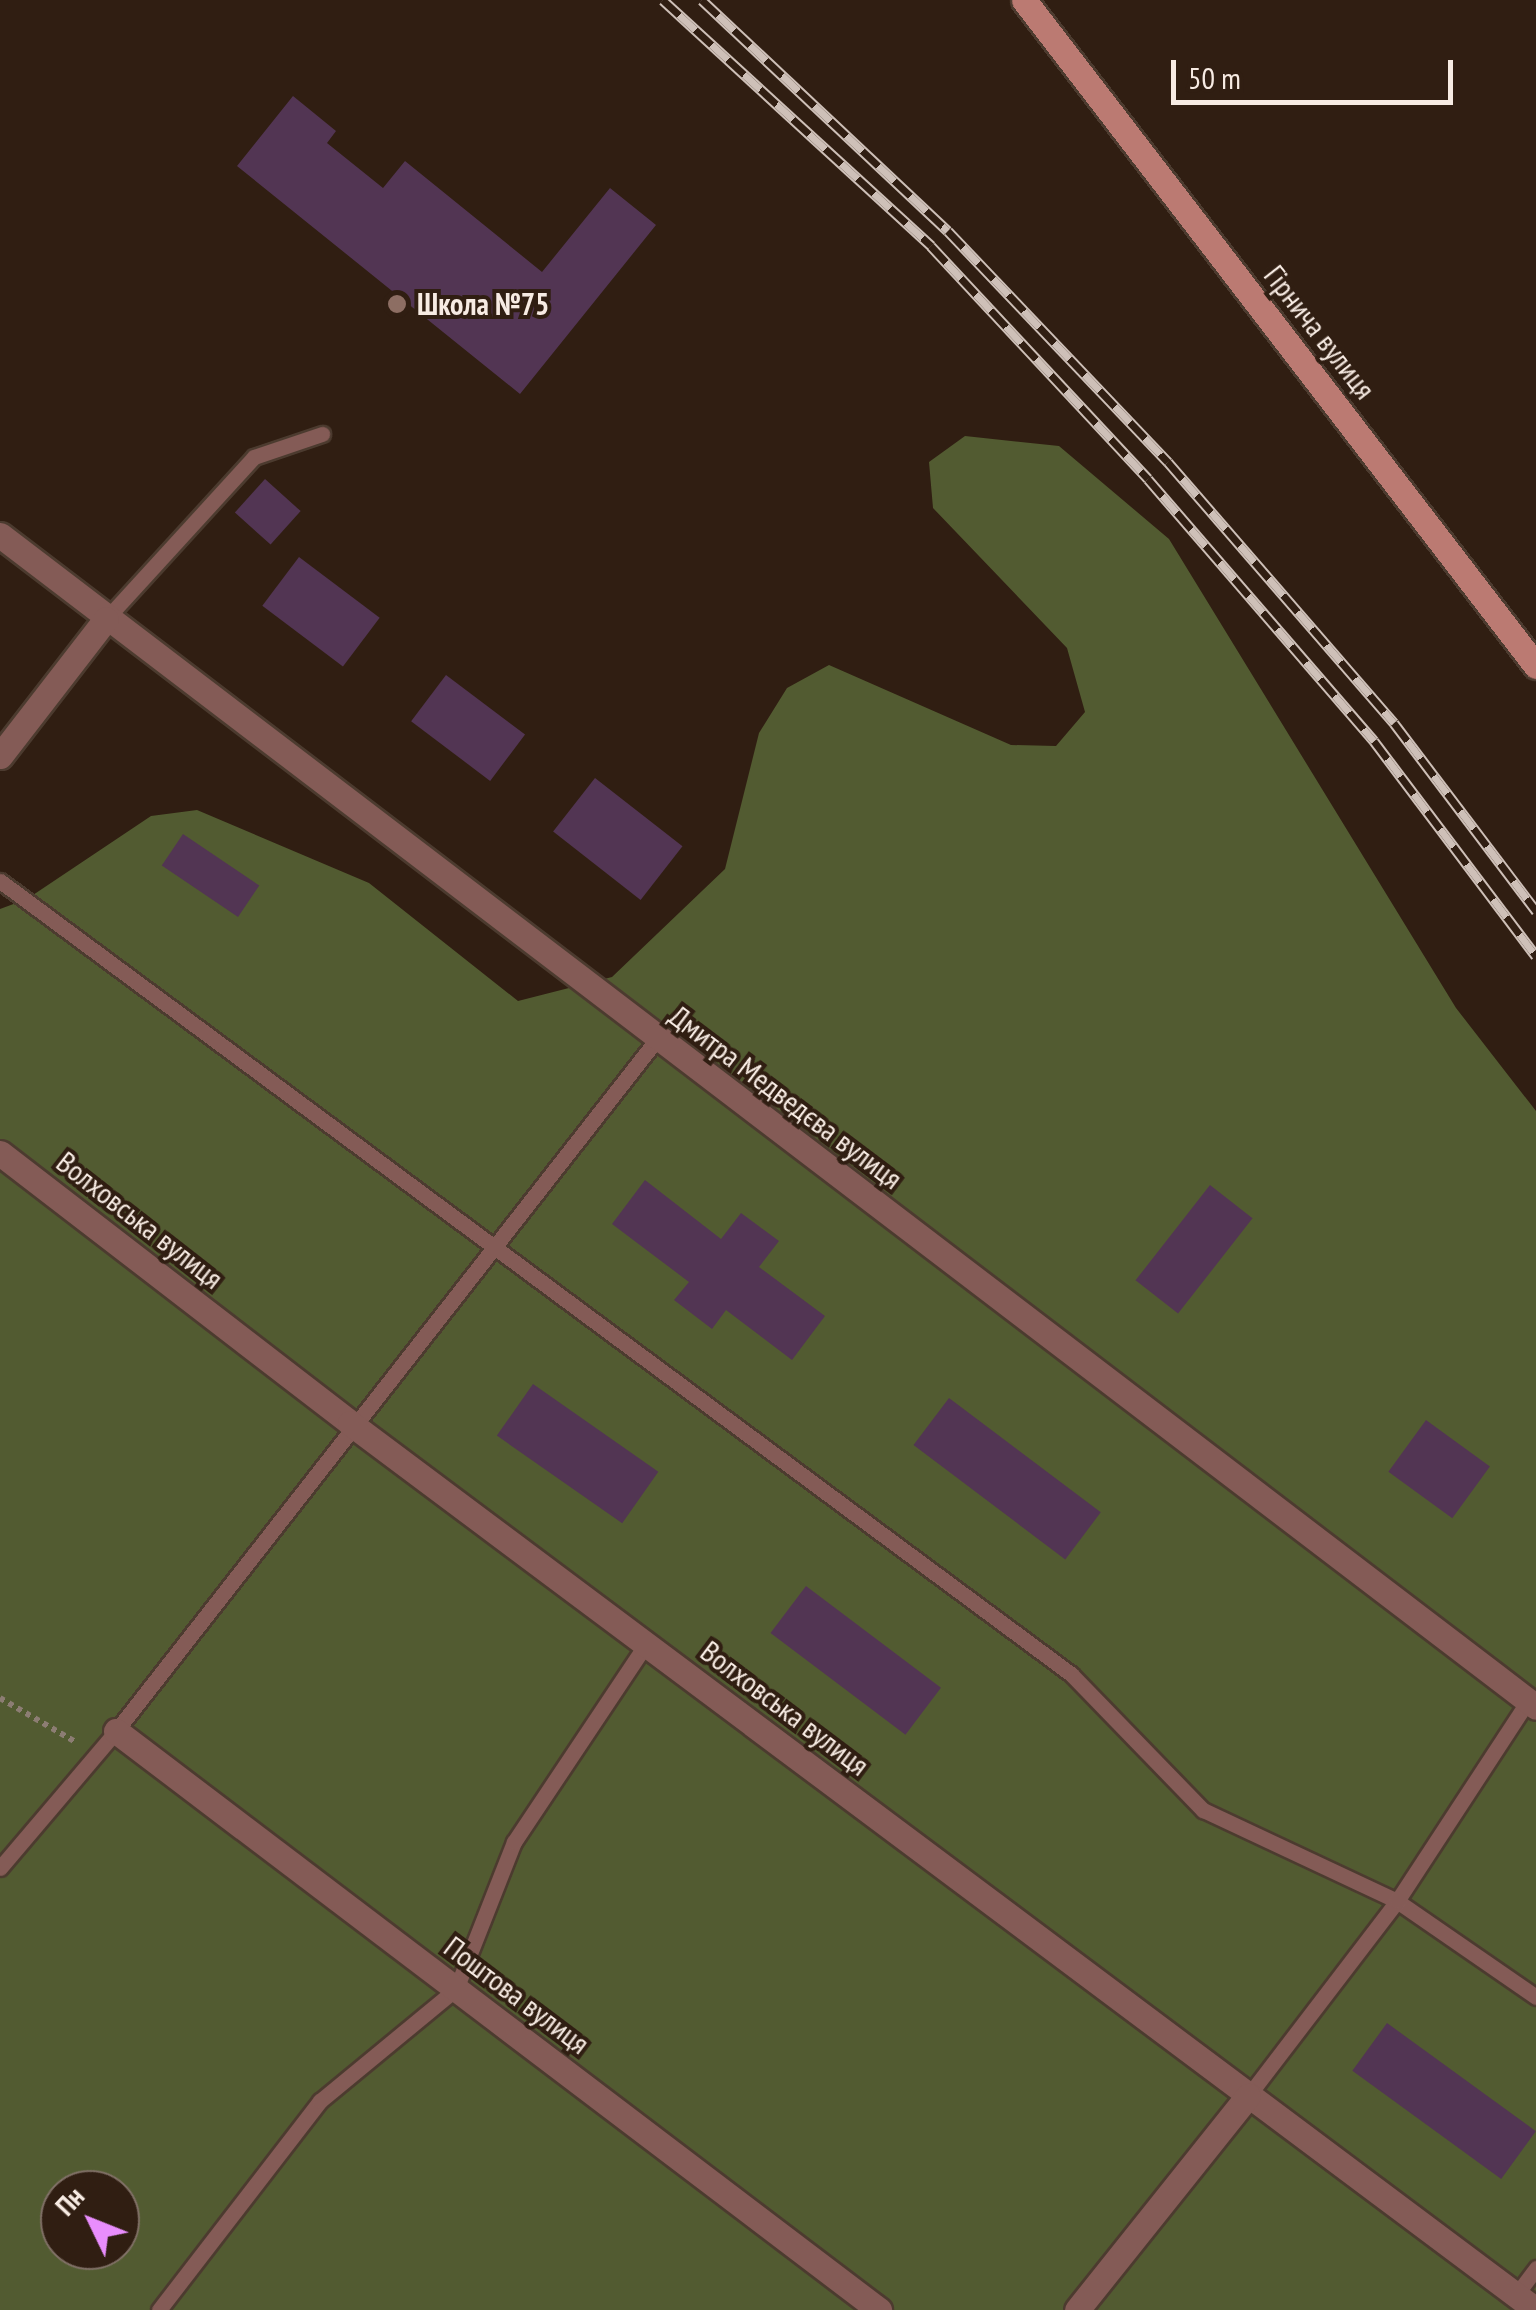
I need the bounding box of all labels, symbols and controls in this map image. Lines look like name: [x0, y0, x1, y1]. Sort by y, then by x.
scale bar: [1176, 40, 1458, 102]
text: 50 m: [1188, 58, 1241, 97]
street label: Гірнича вулиця: [1257, 258, 1383, 406]
place label: Школа №75: [417, 286, 549, 322]
marker: Школа №75: [386, 293, 408, 315]
street label: Дмитра Медведєва вулиця: [662, 998, 910, 1196]
street label: Волховська вулиця: [50, 1144, 230, 1296]
street label: Волховська вулиця: [694, 1633, 876, 1783]
street label: Поштова вулиця: [437, 1929, 597, 2061]
north arrow: [40, 2170, 140, 2270]
text: Пн: [46, 2178, 92, 2223]

